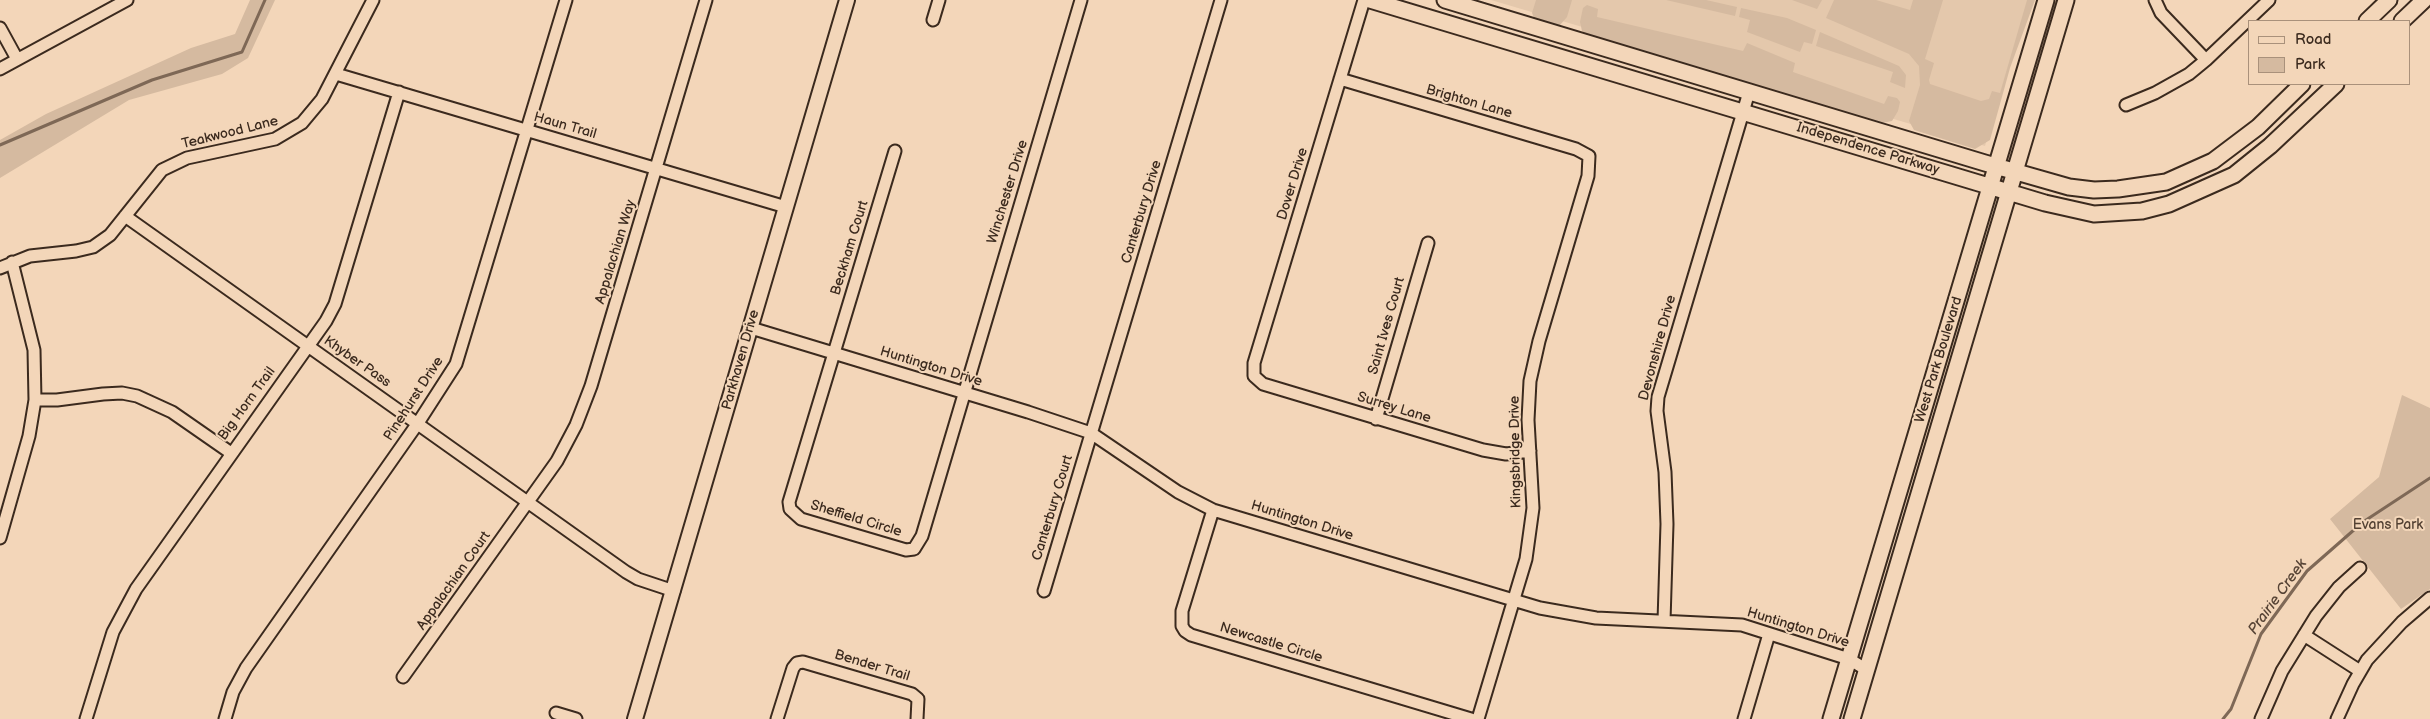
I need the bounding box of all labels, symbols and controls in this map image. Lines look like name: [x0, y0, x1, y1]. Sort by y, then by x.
legend: [2248, 20, 2410, 85]
text: Road: [2295, 30, 2331, 49]
text: Park: [2295, 55, 2325, 74]
street label: Brighton Lane: [1424, 82, 1514, 122]
street label: Haun Trail: [532, 109, 598, 143]
street label: Teakwood Lane: [180, 113, 280, 153]
street label: Independence Parkway: [1795, 119, 1941, 179]
street label: Winchester Drive: [984, 138, 1032, 246]
street label: Dover Drive: [1274, 146, 1312, 222]
street label: Canterbury Drive: [1118, 158, 1166, 266]
street label: Appalachian Way: [592, 198, 640, 306]
street label: Beckham Court: [828, 199, 872, 297]
street label: Saint Ives Court: [1365, 275, 1409, 377]
street label: Devonshire Drive: [1636, 293, 1680, 403]
street label: West Park Boulevard: [1912, 295, 1966, 425]
street label: Parkhaven Drive: [719, 308, 763, 412]
street label: Khyber Pass: [320, 333, 394, 391]
street label: Huntington Drive: [878, 343, 984, 391]
street label: Pinehurst Drive: [381, 354, 447, 444]
street label: Big Horn Trail: [215, 364, 279, 444]
street label: Surrey Lane: [1355, 389, 1433, 427]
street label: Kingsbridge Drive: [1507, 396, 1525, 508]
street label: Canterbury Court: [1029, 453, 1077, 563]
street label: Sheffield Circle: [808, 497, 904, 541]
street label: Huntington Drive: [1249, 497, 1355, 545]
park label: Evans Park: [2353, 517, 2423, 533]
street label: Appalachian Court: [414, 528, 494, 634]
water label: Prairie Creek: [2245, 556, 2311, 638]
street label: Huntington Drive: [1745, 604, 1851, 652]
street label: Newcastle Circle: [1218, 619, 1324, 667]
street label: Bender Trail: [832, 647, 912, 685]

